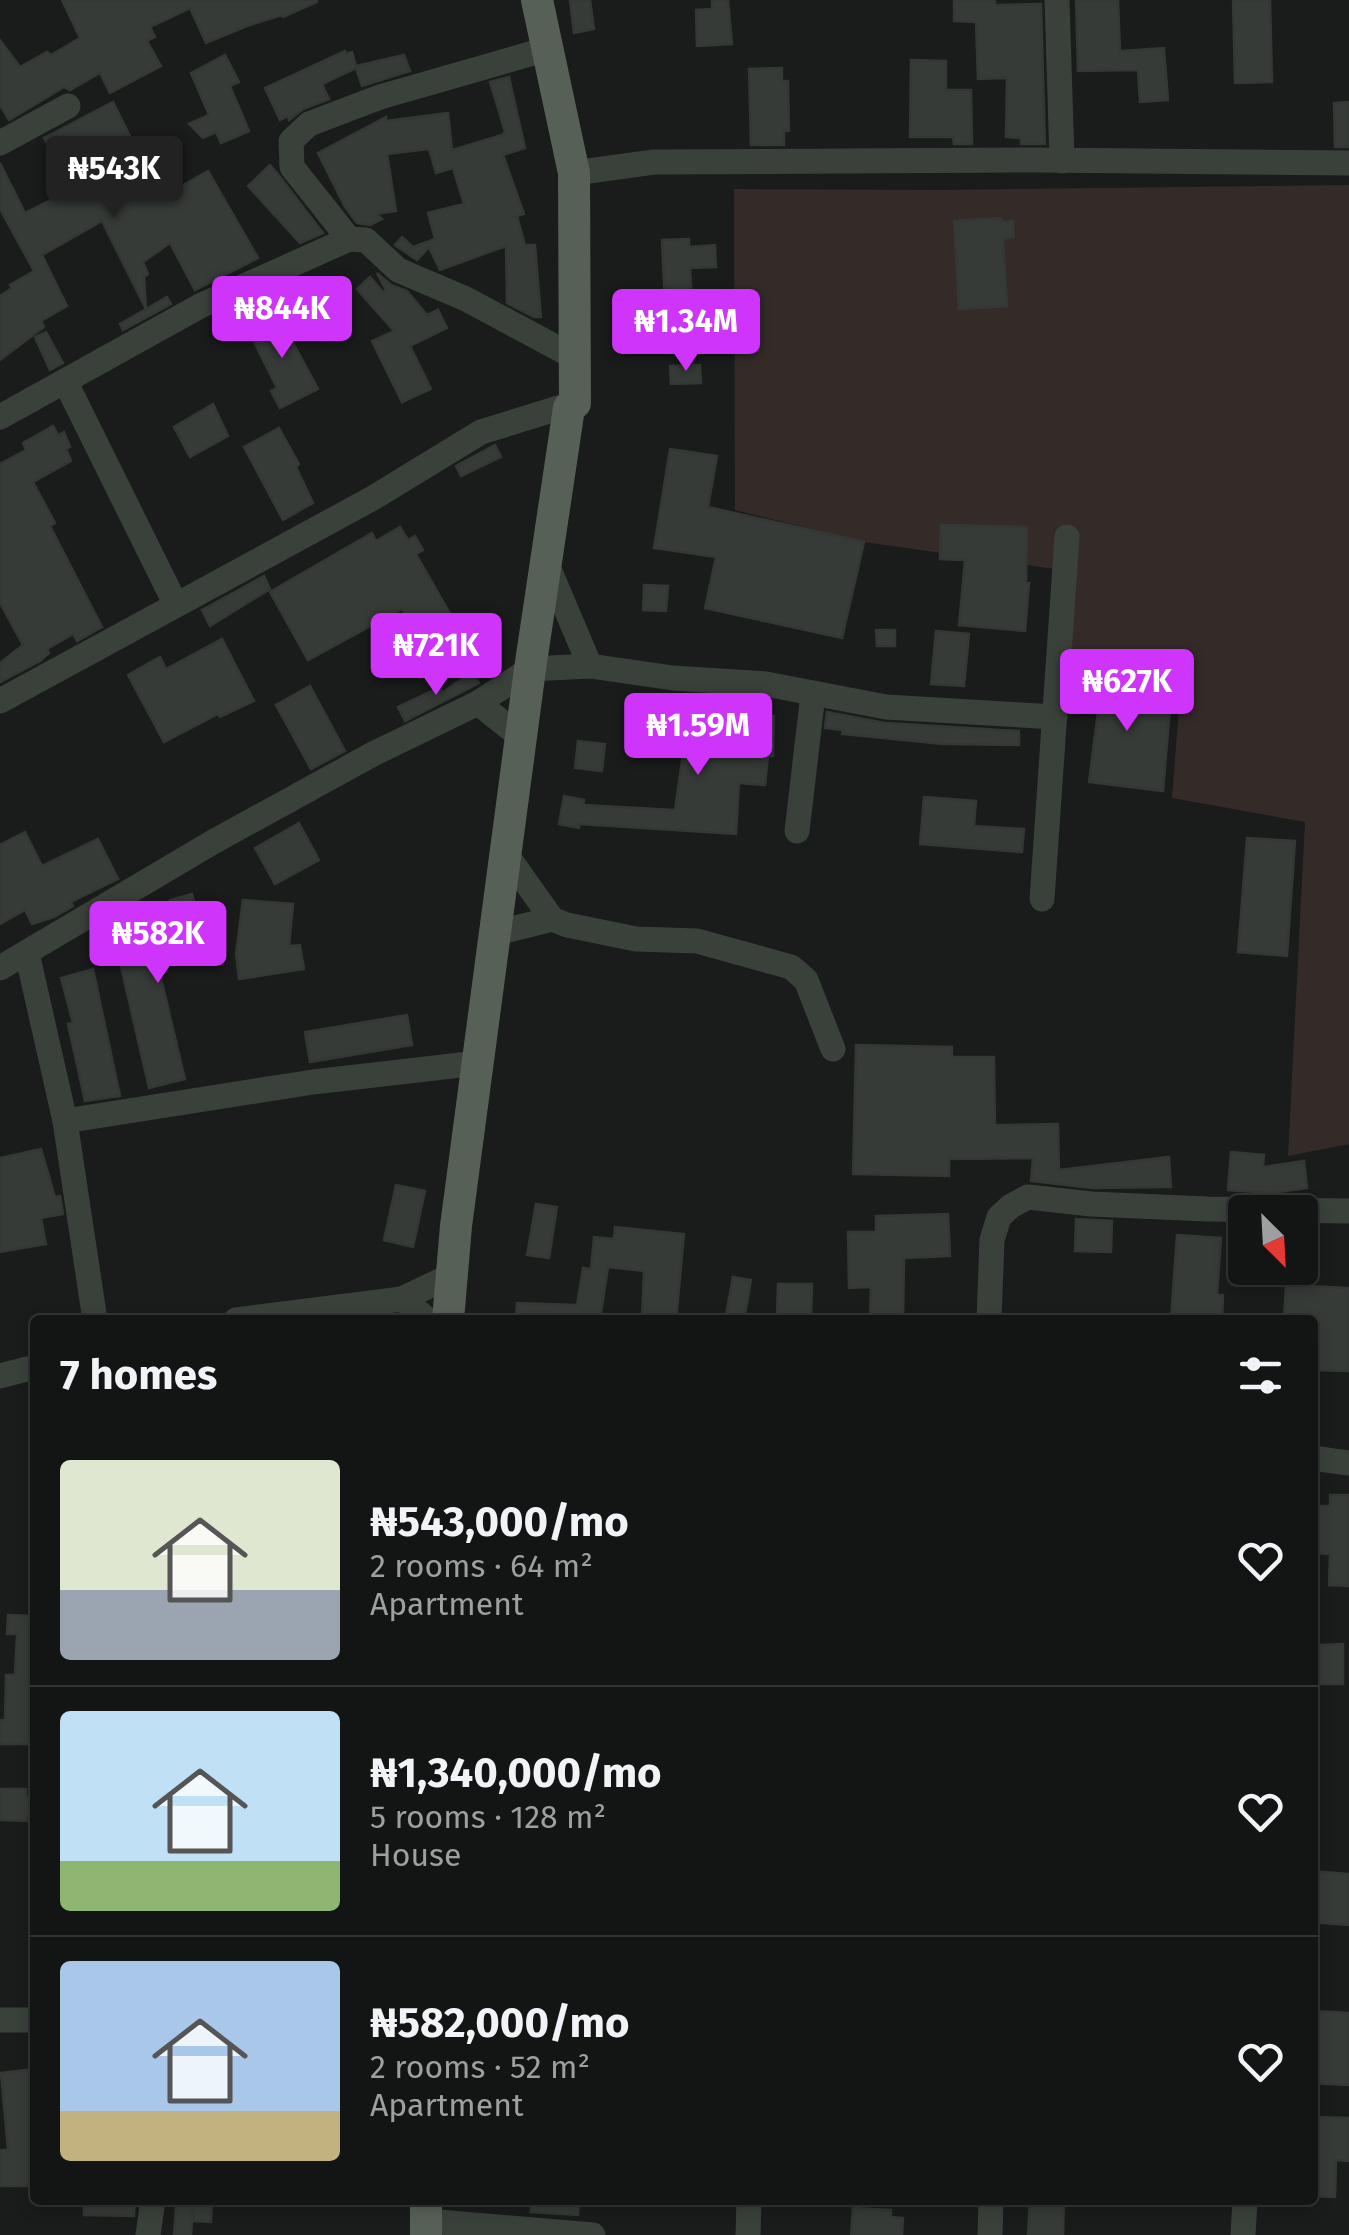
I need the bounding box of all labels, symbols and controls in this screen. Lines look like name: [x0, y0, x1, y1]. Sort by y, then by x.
pin: ₦543K: [44, 136, 184, 221]
text: ₦543K: [68, 149, 160, 187]
pin: ₦844K: [212, 276, 352, 361]
text: ₦844K: [234, 289, 330, 327]
pin: ₦1.34M: [605, 289, 767, 374]
text: ₦1.34M: [634, 302, 738, 340]
pin: ₦721K: [366, 613, 506, 698]
text: ₦721K: [393, 626, 479, 664]
pin: ₦627K: [1057, 649, 1197, 734]
text: ₦627K: [1082, 662, 1172, 700]
pin: ₦1.59M: [617, 693, 779, 778]
text: ₦1.59M: [646, 706, 750, 744]
pin: ₦582K: [88, 901, 228, 986]
text: ₦582K: [111, 914, 205, 952]
north arrow: [1228, 1195, 1318, 1285]
map controls: [1228, 1195, 1318, 1285]
icon: filters: [1233, 1348, 1288, 1403]
text: 7 homes: [60, 1350, 217, 1400]
text: ₦543,000/mo: [370, 1497, 629, 1547]
icon: home: [140, 1500, 260, 1620]
icon: heart: [1233, 1533, 1288, 1588]
text: 2 rooms · 64 m²: [370, 1547, 593, 1585]
text: Apartment: [370, 1585, 524, 1623]
text: ₦1,340,000/mo: [370, 1748, 662, 1798]
icon: home: [140, 1751, 260, 1871]
icon: heart: [1233, 1784, 1288, 1839]
text: 5 rooms · 128 m²: [370, 1798, 606, 1836]
text: House: [370, 1836, 461, 1874]
text: ₦582,000/mo: [370, 1998, 630, 2048]
icon: home: [140, 2001, 260, 2121]
icon: heart: [1233, 2034, 1288, 2089]
text: 2 rooms · 52 m²: [370, 2048, 590, 2086]
text: Apartment: [370, 2086, 524, 2124]

